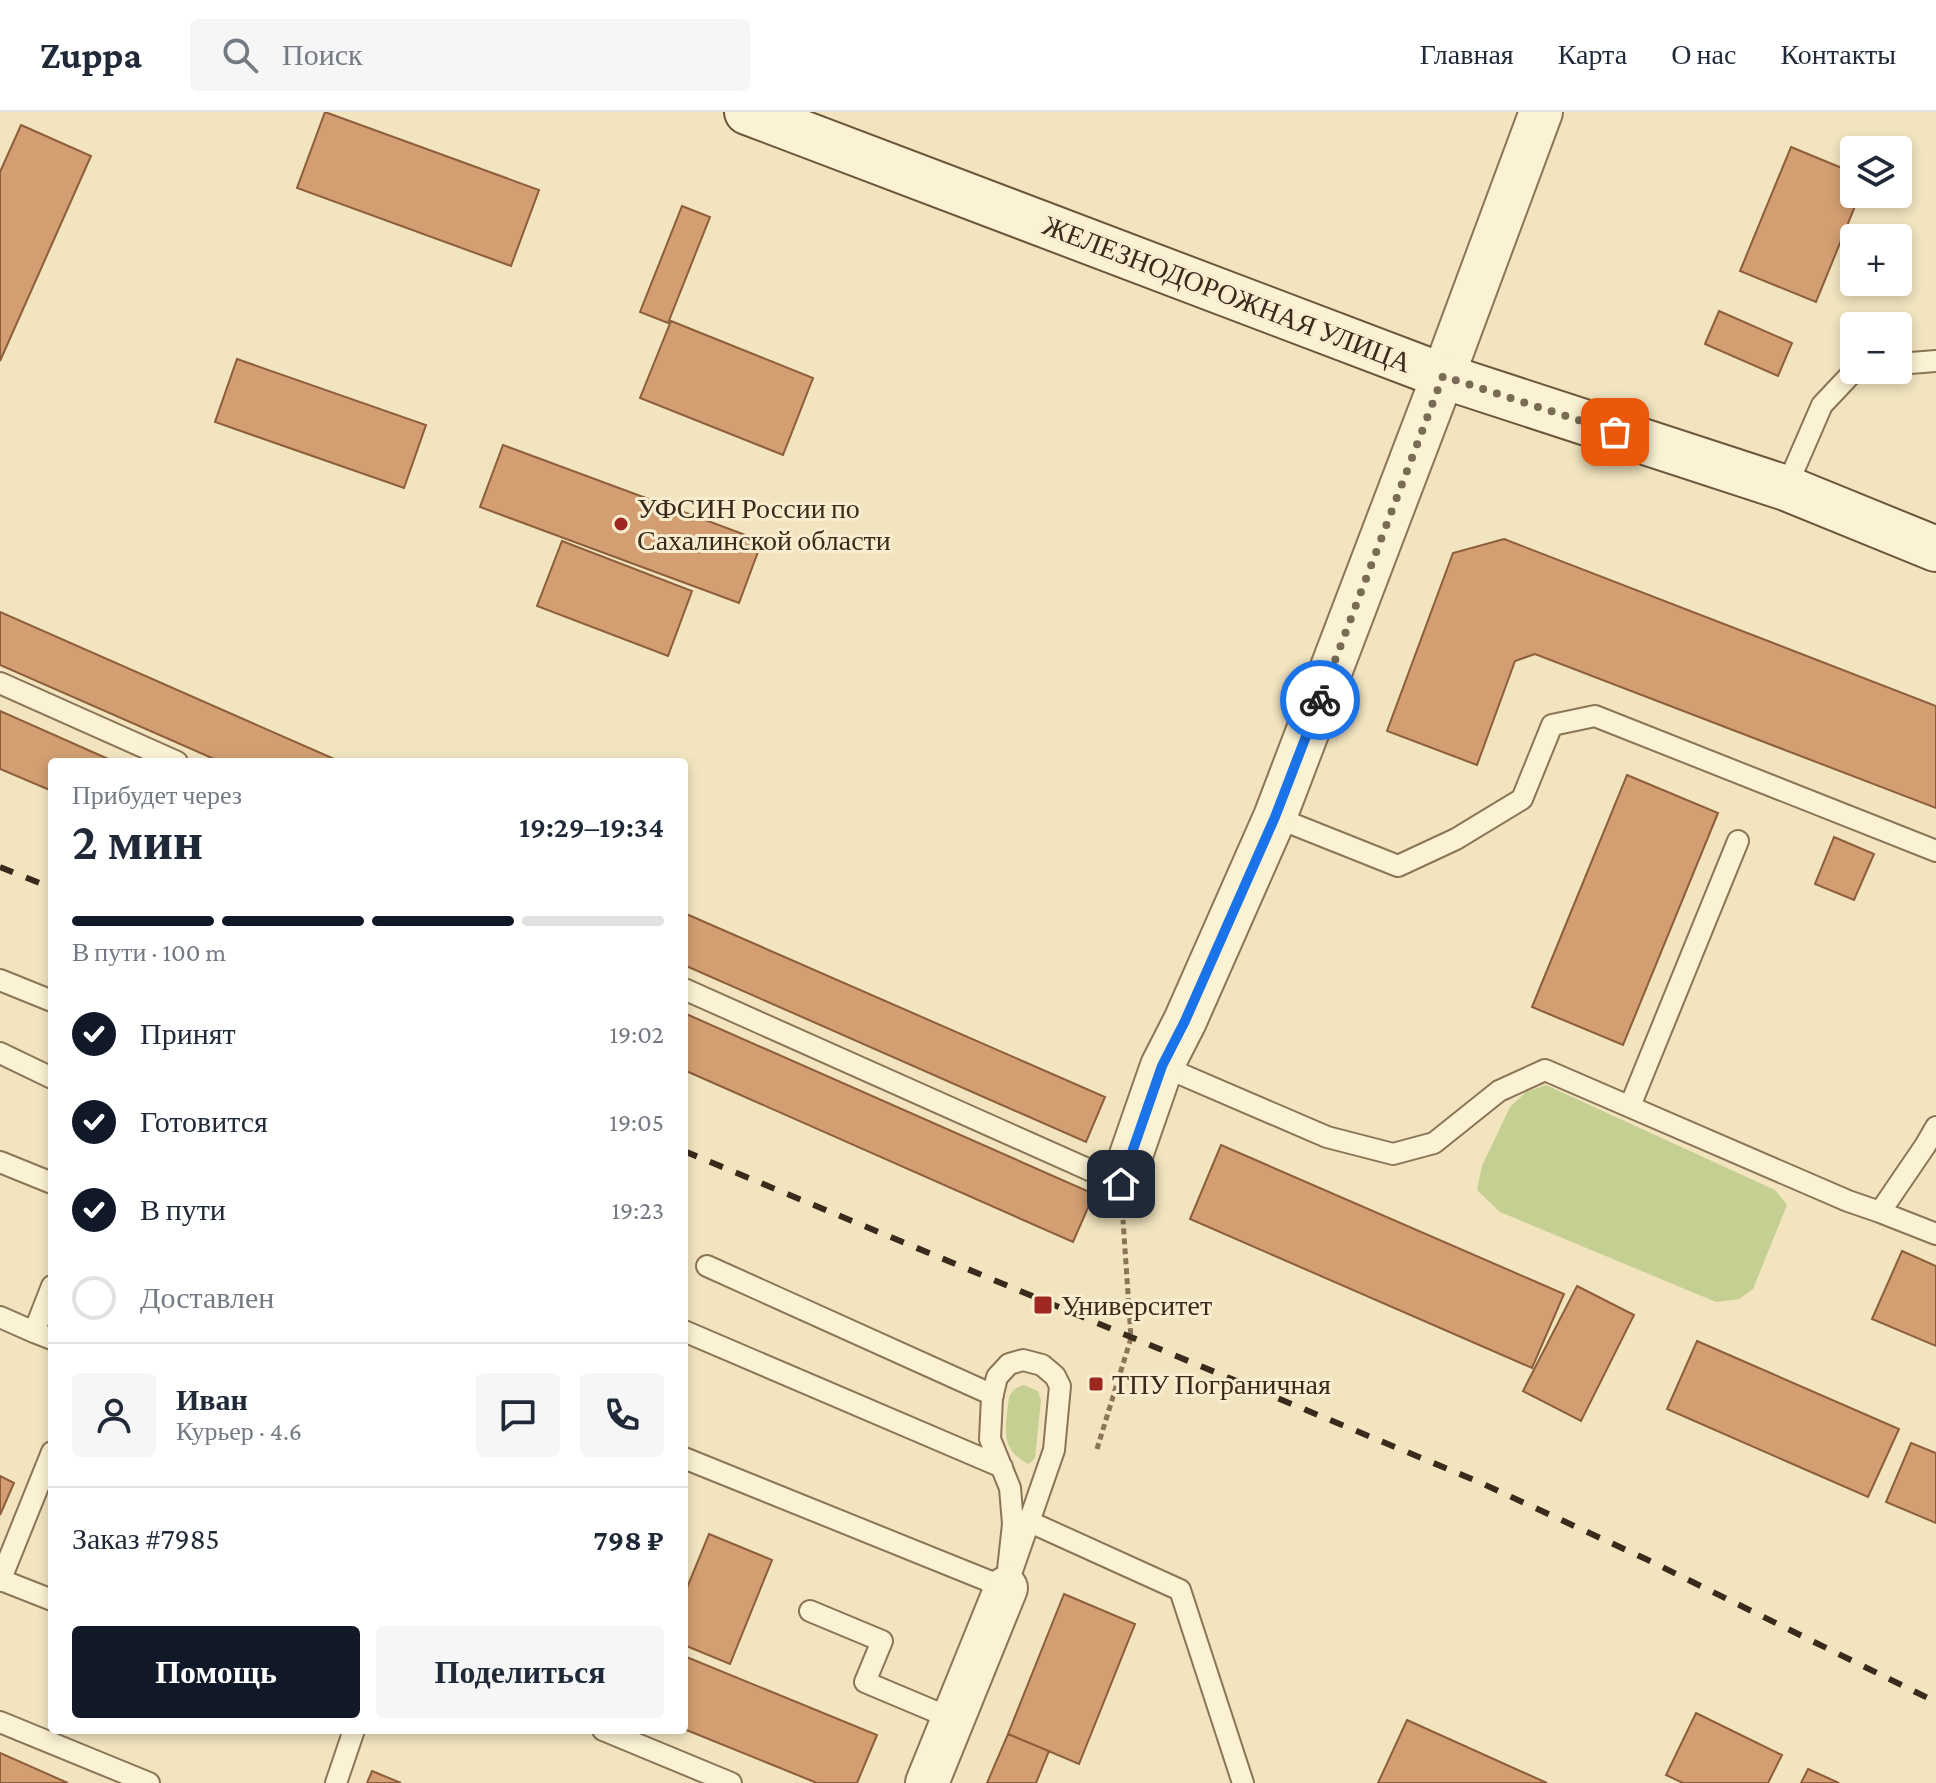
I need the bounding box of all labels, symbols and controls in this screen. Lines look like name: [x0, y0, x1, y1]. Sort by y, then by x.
search box: [190, 19, 750, 91]
icon: search: [218, 33, 262, 77]
text: Zuppa: [40, 34, 142, 76]
text: Поиск: [282, 38, 363, 71]
text: Главная: [1420, 39, 1514, 70]
text: Карта: [1558, 39, 1627, 70]
text: О нас: [1671, 39, 1736, 70]
text: Контакты: [1780, 39, 1896, 70]
map controls: [1840, 136, 1912, 384]
button: layers: [1840, 136, 1912, 208]
street label: ЖЕЛЕЗНОДОРОЖНАЯ УЛИЦА: [1039, 209, 1416, 379]
button: +: [1840, 224, 1912, 296]
button: −: [1840, 312, 1912, 384]
pin: [1581, 398, 1649, 466]
icon: bag: [1593, 410, 1637, 454]
place label: УФСИН России по Сахалинской области: [637, 493, 891, 556]
marker: УФСИН России по Сахалинской области: [612, 515, 630, 533]
courier: [1280, 660, 1360, 740]
icon: bike: [1298, 678, 1342, 722]
text: Прибудет через: [72, 781, 242, 810]
text: 19:29–19:34: [519, 810, 664, 843]
text: 2 мин: [72, 812, 203, 870]
text: В пути · 100 m: [72, 938, 226, 967]
icon: check: [72, 1012, 116, 1056]
text: Принят: [140, 1017, 236, 1050]
text: 19:02: [609, 1020, 664, 1049]
icon: check: [72, 1100, 116, 1144]
text: Готовится: [140, 1105, 268, 1138]
text: 19:05: [609, 1108, 664, 1137]
pin: [1087, 1150, 1155, 1218]
icon: home: [1099, 1162, 1143, 1206]
icon: check: [72, 1188, 116, 1232]
text: В пути: [140, 1193, 226, 1226]
text: 19:23: [611, 1196, 664, 1225]
text: Доставлен: [140, 1281, 274, 1314]
place label: Университет: [1061, 1290, 1212, 1321]
marker: Университет: [1032, 1294, 1054, 1316]
place label: ТПУ Пограничная: [1112, 1369, 1331, 1400]
button: person: [72, 1373, 156, 1457]
button: chat: [476, 1373, 560, 1457]
button: phone: [580, 1373, 664, 1457]
marker: ТПУ Пограничная: [1087, 1375, 1105, 1393]
text: Иван: [176, 1383, 248, 1416]
text: Курьер · 4.6: [176, 1417, 302, 1446]
text: Заказ #7985: [72, 1522, 220, 1555]
text: 798 ₽: [593, 1523, 664, 1556]
button: Помощь: [72, 1626, 360, 1718]
button: Поделиться: [376, 1626, 664, 1718]

